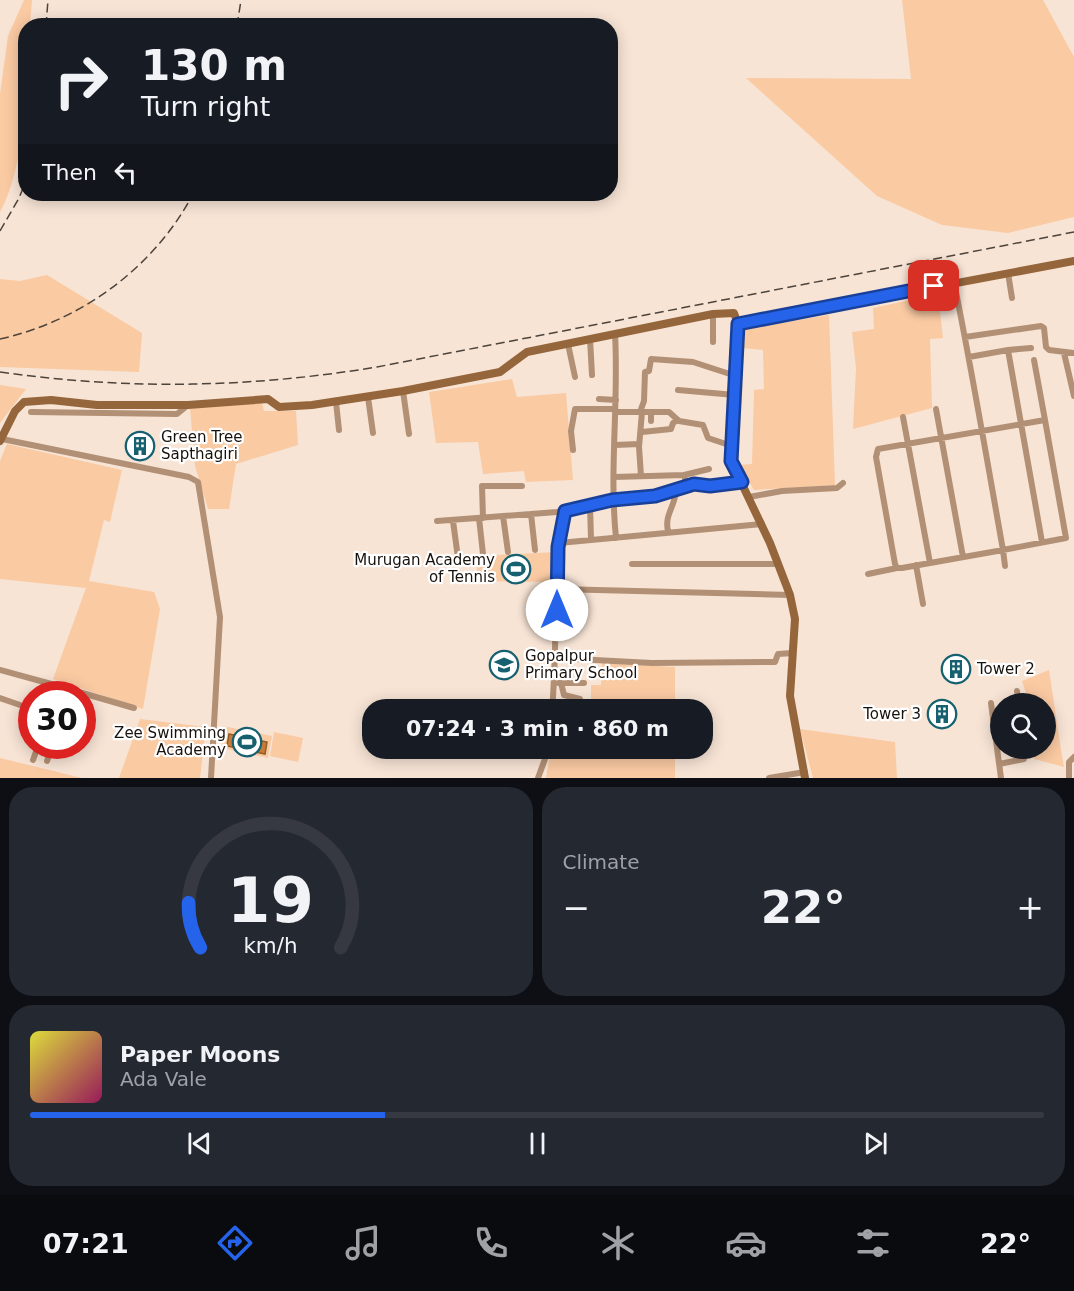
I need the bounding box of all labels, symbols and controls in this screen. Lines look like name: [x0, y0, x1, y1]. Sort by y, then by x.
text: 130 m: [141, 41, 287, 90]
icon: right: [42, 42, 120, 120]
text: Turn right: [141, 91, 270, 122]
icon: left: [109, 156, 142, 189]
text: Then: [42, 160, 97, 185]
pin: [908, 260, 959, 311]
icon: arrive: [917, 269, 950, 302]
place label: Green Tree Sapthagiri: [161, 428, 242, 463]
building icon: Green Tree Sapthagiri: [124, 430, 156, 462]
place label: Murugan Academy of Tennis: [354, 551, 495, 586]
sports icon: Murugan Academy of Tennis: [500, 553, 532, 585]
position arrow: [525, 578, 589, 642]
place label: Gopalpur Primary School: [525, 647, 638, 682]
school or university icon: Gopalpur Primary School: [488, 649, 520, 681]
building icon: Tower 2: [940, 653, 972, 685]
place label: Tower 2: [976, 660, 1035, 678]
speed limit sign: 30: [18, 681, 96, 759]
map controls: [990, 693, 1056, 759]
button: search: [990, 693, 1056, 759]
building icon: Tower 3: [926, 698, 958, 730]
place label: Tower 3: [862, 705, 921, 723]
text: 07:24 · 3 min · 860 m: [406, 716, 669, 741]
place label: Zee Swimming Academy: [114, 724, 226, 759]
sports icon: Zee Swimming Academy: [231, 726, 263, 758]
text: Climate: [563, 850, 639, 874]
text: 19: [227, 864, 314, 937]
text: 22°: [761, 881, 846, 934]
text: −: [563, 888, 590, 927]
text: +: [1016, 888, 1044, 927]
text: km/h: [244, 934, 298, 959]
text: Paper Moons: [120, 1042, 280, 1067]
text: Ada Vale: [120, 1067, 207, 1091]
icon: previous: [183, 1127, 216, 1160]
icon: pause: [521, 1127, 554, 1160]
icon: next: [859, 1127, 892, 1160]
icon: directions: [214, 1222, 256, 1264]
icon: music: [342, 1222, 384, 1264]
icon: phone: [470, 1222, 512, 1264]
icon: climate: [597, 1222, 639, 1264]
icon: car: [725, 1222, 767, 1264]
icon: filters: [852, 1222, 894, 1264]
text: 07:21: [43, 1228, 129, 1259]
text: 22°: [980, 1228, 1031, 1259]

